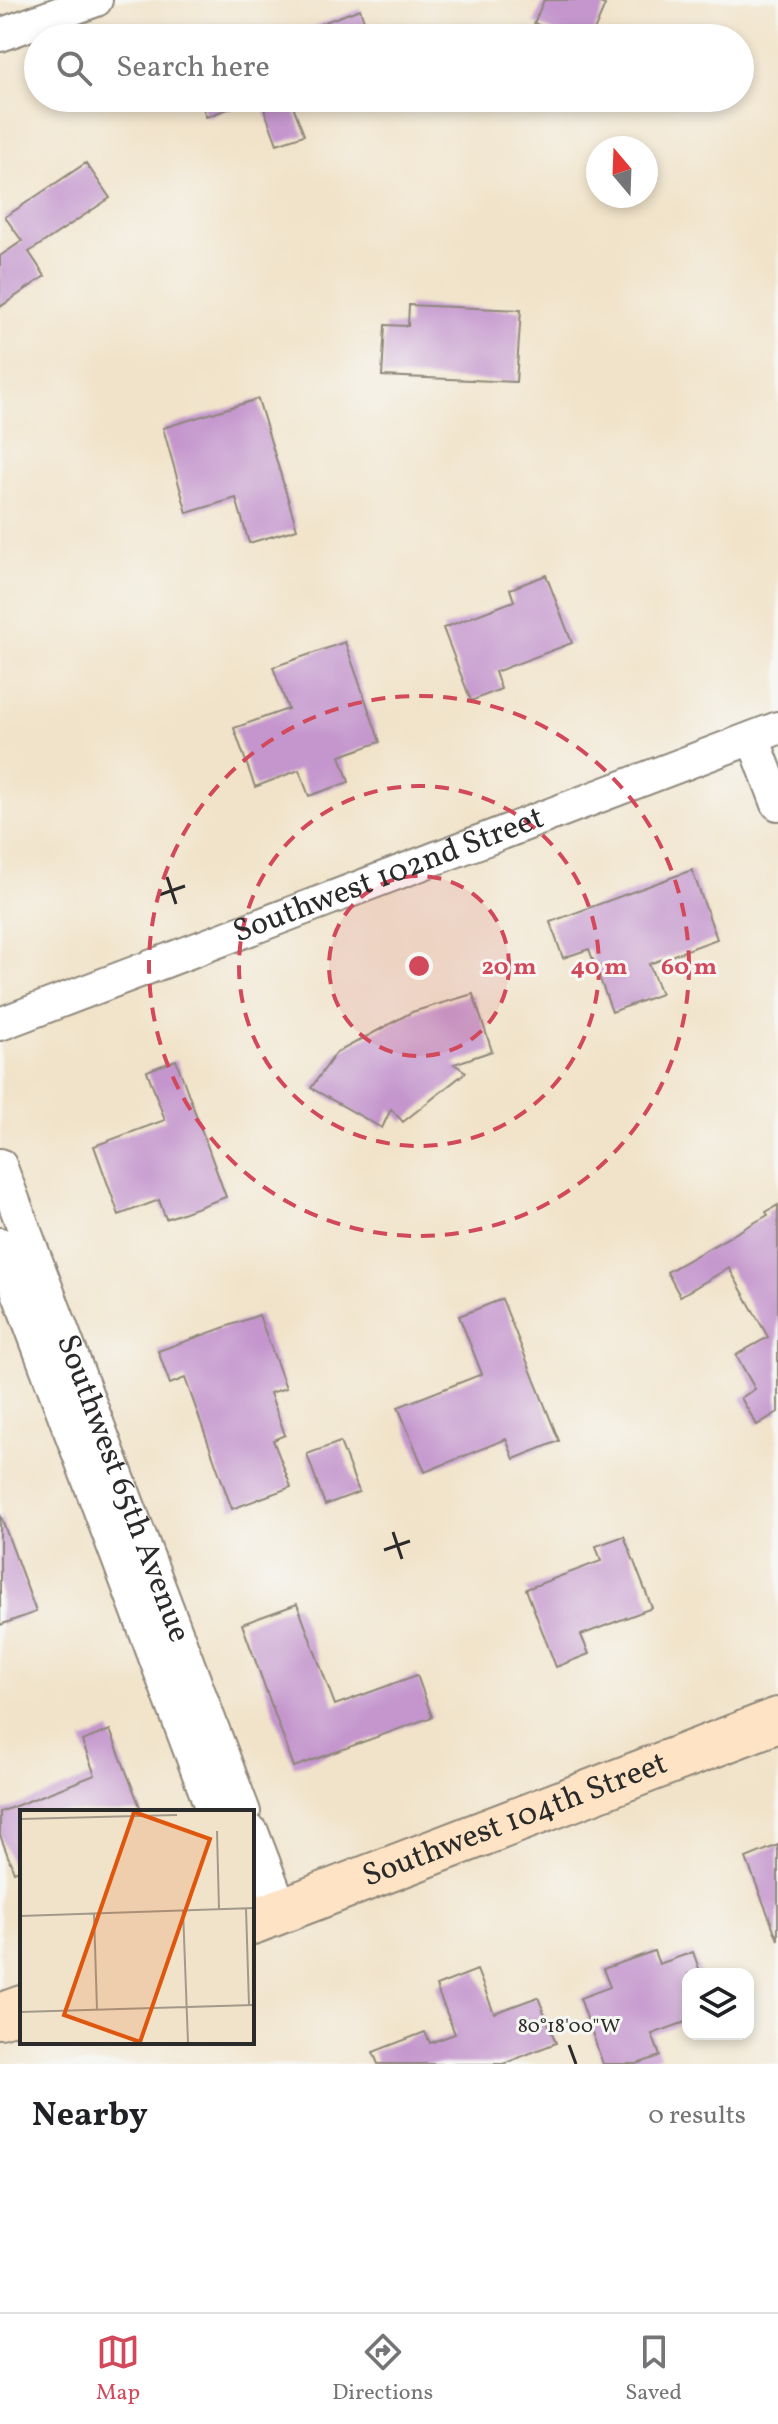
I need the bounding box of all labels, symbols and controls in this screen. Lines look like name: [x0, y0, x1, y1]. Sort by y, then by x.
search box: [24, 24, 754, 112]
icon: search: [52, 46, 96, 90]
text: Search here: [116, 47, 270, 89]
north arrow: [586, 136, 658, 208]
street label: Southwest 102nd Street: [227, 797, 550, 955]
text: 20 m: [481, 951, 537, 985]
text: 40 m: [571, 951, 627, 985]
text: 60 m: [661, 951, 717, 985]
centre of rings: [405, 952, 433, 980]
street label: Southwest 65th Avenue: [44, 1329, 200, 1649]
street label: Southwest 104th Street: [356, 1742, 674, 1899]
inset map: [20, 1810, 254, 2044]
map controls: [682, 1968, 754, 2040]
button: layers: [682, 1968, 754, 2040]
text: 80°18'00"W: [518, 2013, 620, 2041]
text: Nearby: [32, 2093, 148, 2140]
text: 0 results: [648, 2098, 746, 2134]
tab: Map: [96, 2330, 140, 2409]
tab: Directions: [332, 2330, 433, 2409]
tab: Saved: [625, 2330, 682, 2409]

